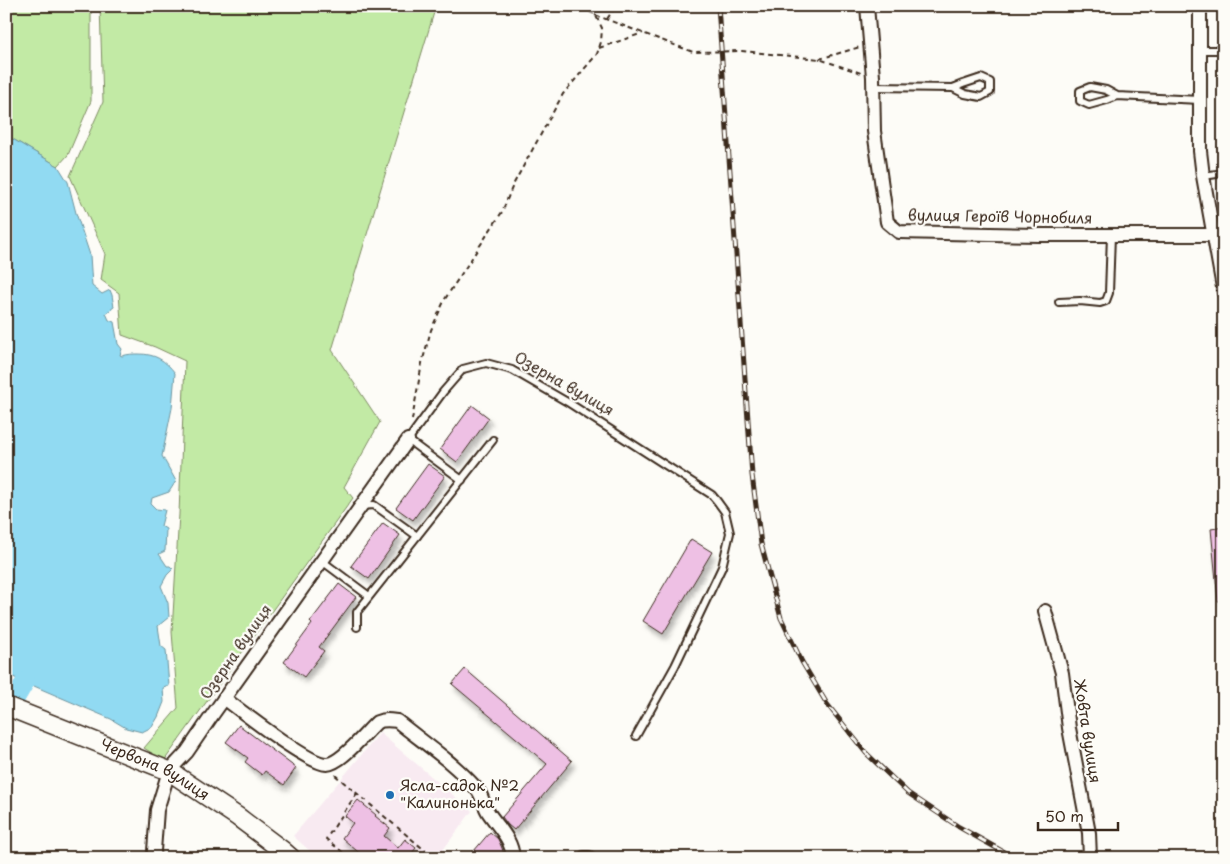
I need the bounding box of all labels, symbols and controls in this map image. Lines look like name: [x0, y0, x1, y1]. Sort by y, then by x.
street label: вулиця Героїв Чорнобиля: [908, 202, 1092, 229]
street label: Озерна вулиця: [511, 345, 619, 421]
street label: Озерна вулиця: [193, 599, 276, 703]
street label: Жовта вулиця: [1069, 677, 1108, 785]
street label: Червона вулиця: [97, 732, 215, 805]
place label: Ясла-садок №2 "Калинонька": [400, 773, 519, 813]
marker: Ясла-садок №2 "Калинонька": [384, 789, 396, 801]
scale bar: [1038, 799, 1118, 831]
text: 50 m: [1045, 804, 1084, 827]

